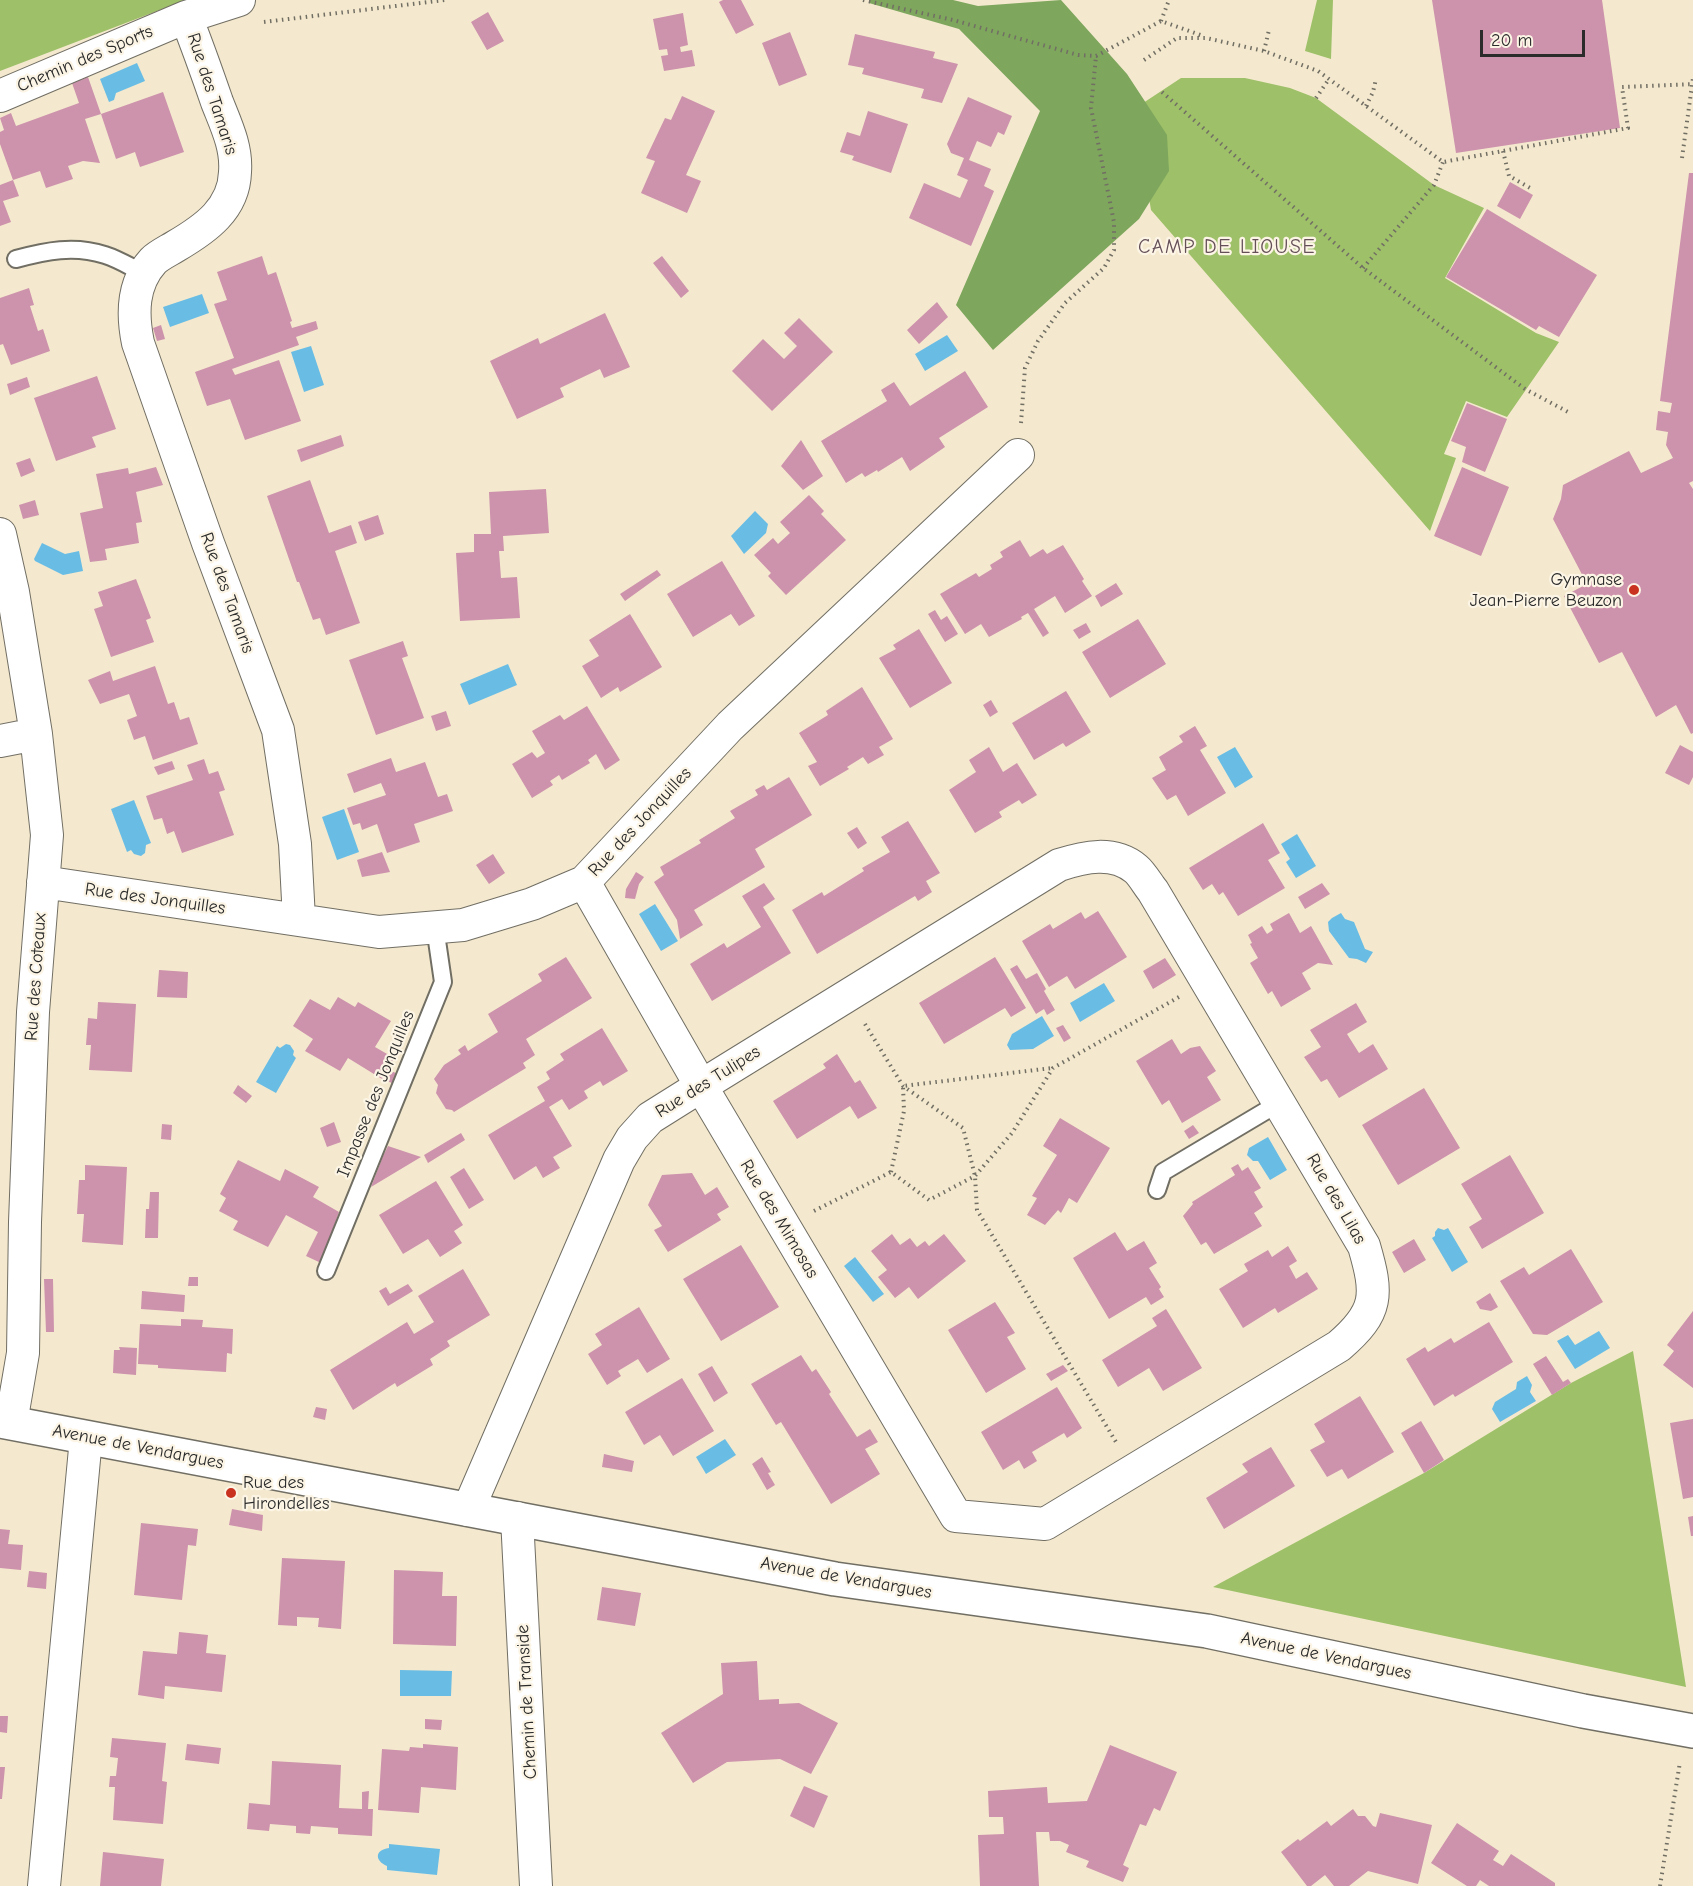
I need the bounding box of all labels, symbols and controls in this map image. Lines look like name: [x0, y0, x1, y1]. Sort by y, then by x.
scale bar: [1483, 18, 1588, 56]
street label: Chemin des Sports: [14, 21, 156, 97]
street label: Rue des Tamaris: [182, 30, 242, 158]
text: 20 m: [1491, 30, 1532, 51]
district label: CAMP DE LIOUSE: [1138, 235, 1316, 259]
street label: Rue des Tamaris: [195, 530, 259, 656]
place label: Gymnase Jean-Pierre Beuzon: [1470, 569, 1622, 612]
marker: Gymnase Jean-Pierre Beuzon: [1627, 583, 1641, 597]
street label: Rue des Jonquilles: [584, 763, 696, 881]
street label: Rue des Jonquilles: [83, 878, 227, 920]
street label: Rue des Coteaux: [21, 912, 51, 1042]
street label: Impasse des Jonquilles: [333, 1008, 419, 1180]
street label: Rue des Tulipes: [652, 1041, 764, 1123]
street label: Rue des Lilas: [1301, 1150, 1371, 1248]
street label: Rue des Mimosas: [735, 1156, 823, 1282]
street label: Avenue de Vendargues: [51, 1420, 225, 1474]
place label: Rue des Hirondelles: [243, 1472, 329, 1514]
marker: Rue des Hirondelles: [224, 1486, 238, 1500]
street label: Avenue de Vendargues: [759, 1552, 933, 1604]
street label: Chemin de Transide: [512, 1624, 542, 1780]
street label: Avenue de Vendargues: [1239, 1627, 1413, 1685]

